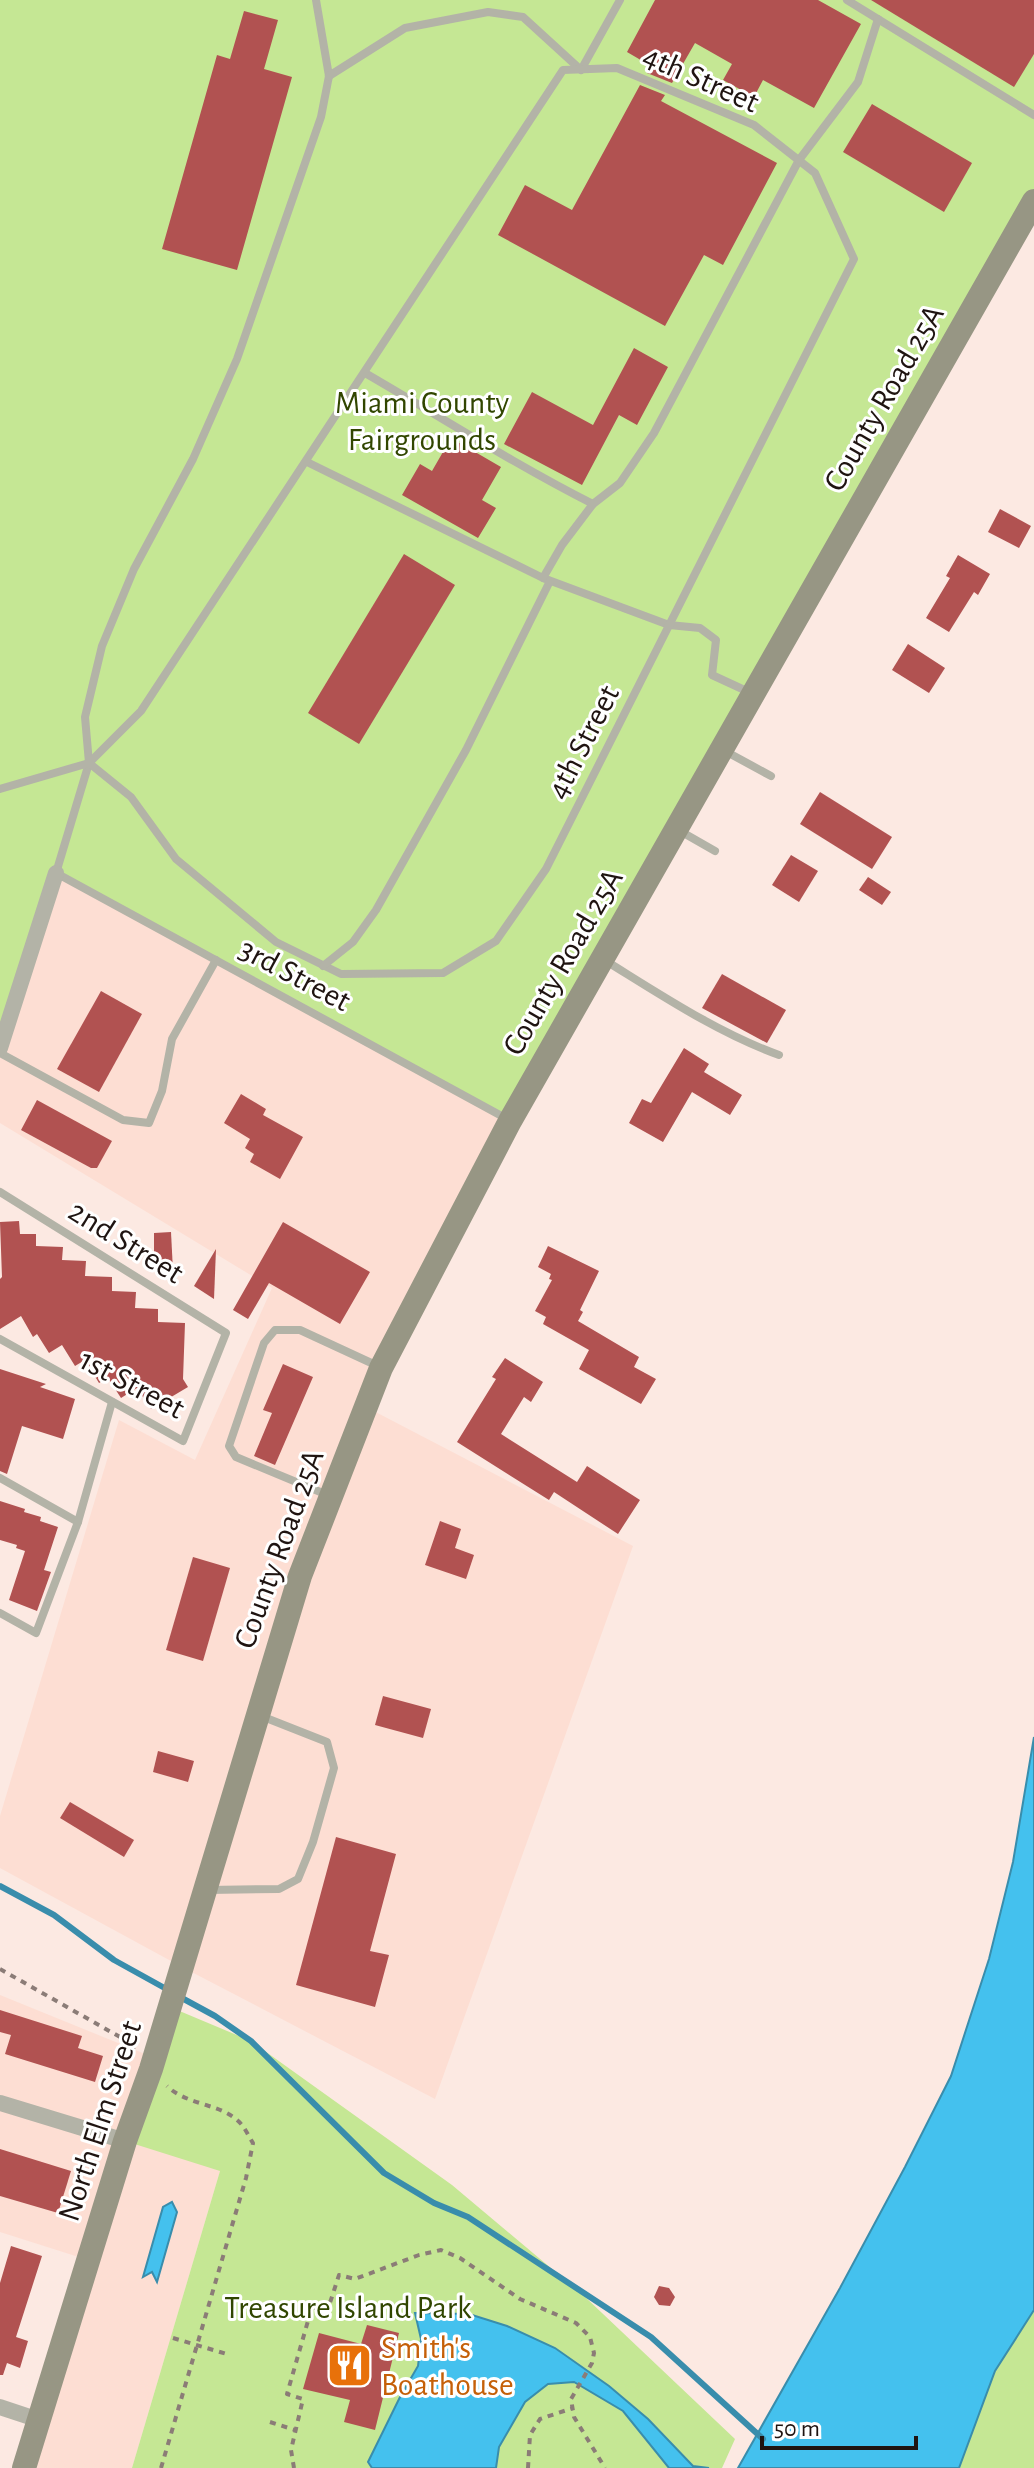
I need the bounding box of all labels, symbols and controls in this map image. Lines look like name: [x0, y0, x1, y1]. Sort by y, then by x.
street label: 4th Street: [638, 39, 764, 119]
street label: County Road 25A: [818, 300, 950, 496]
park label: Miami County Fairgrounds: [335, 387, 509, 456]
street label: 4th Street: [541, 680, 625, 804]
street label: County Road 25A: [497, 864, 629, 1060]
street label: 3rd Street: [234, 933, 356, 1017]
street label: 2nd Street: [63, 1194, 189, 1290]
street label: 1st Street: [74, 1343, 190, 1425]
street label: County Road 25A: [228, 1445, 330, 1653]
street label: North Elm Street: [53, 2017, 147, 2225]
park label: Treasure Island Park: [224, 2292, 472, 2324]
place label: Smith's Boathouse: [381, 2332, 514, 2401]
restaurant icon: Smith's Boathouse: [326, 2342, 374, 2390]
scale bar: [762, 2400, 916, 2450]
text: 50 m: [774, 2417, 820, 2441]

